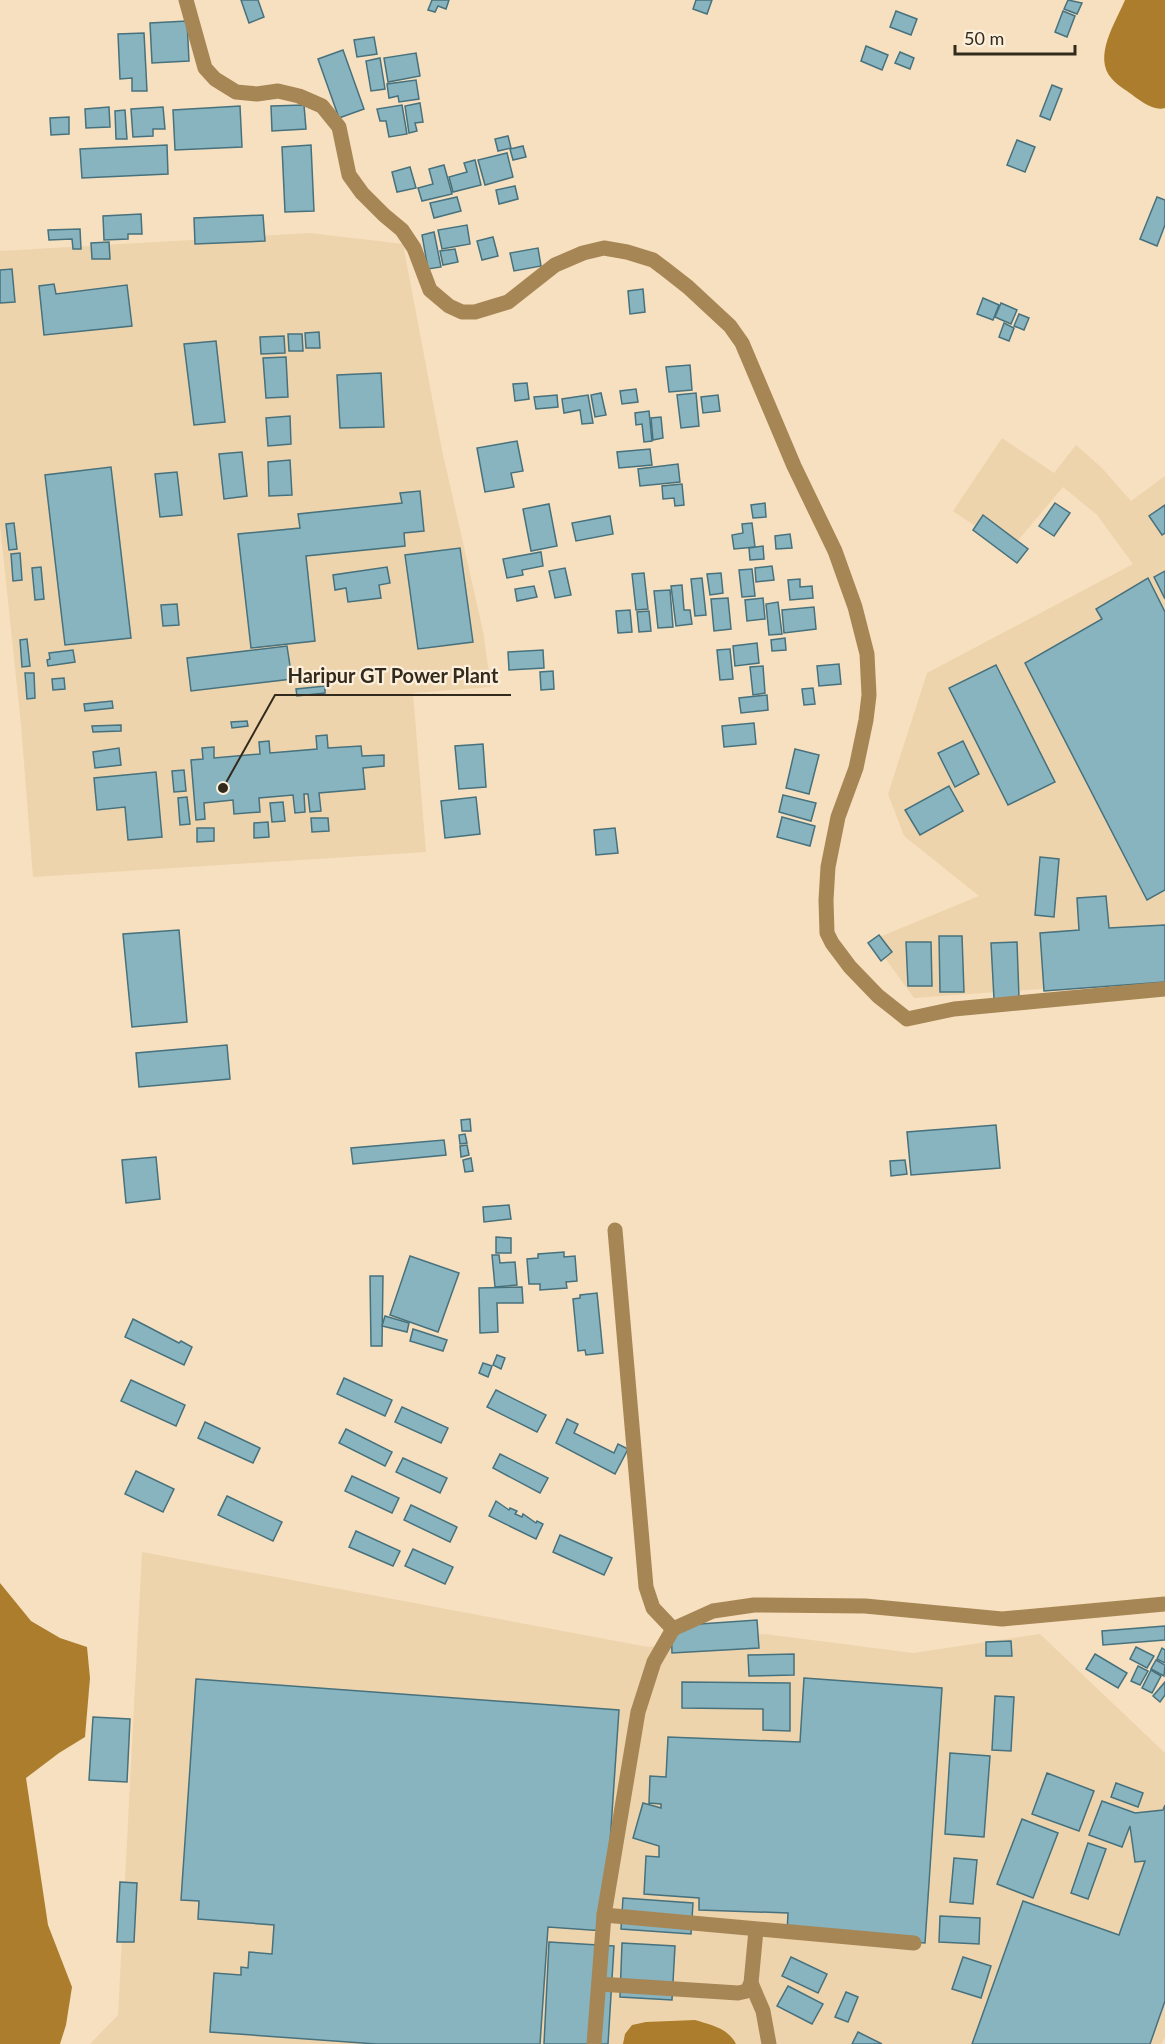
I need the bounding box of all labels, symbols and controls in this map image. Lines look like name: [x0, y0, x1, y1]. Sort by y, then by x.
scale bar: [955, 18, 1075, 56]
text: 50 m: [964, 27, 1004, 49]
callout: Haripur GT Power Plant: [275, 657, 511, 695]
text: Haripur GT Power Plant: [288, 663, 499, 687]

